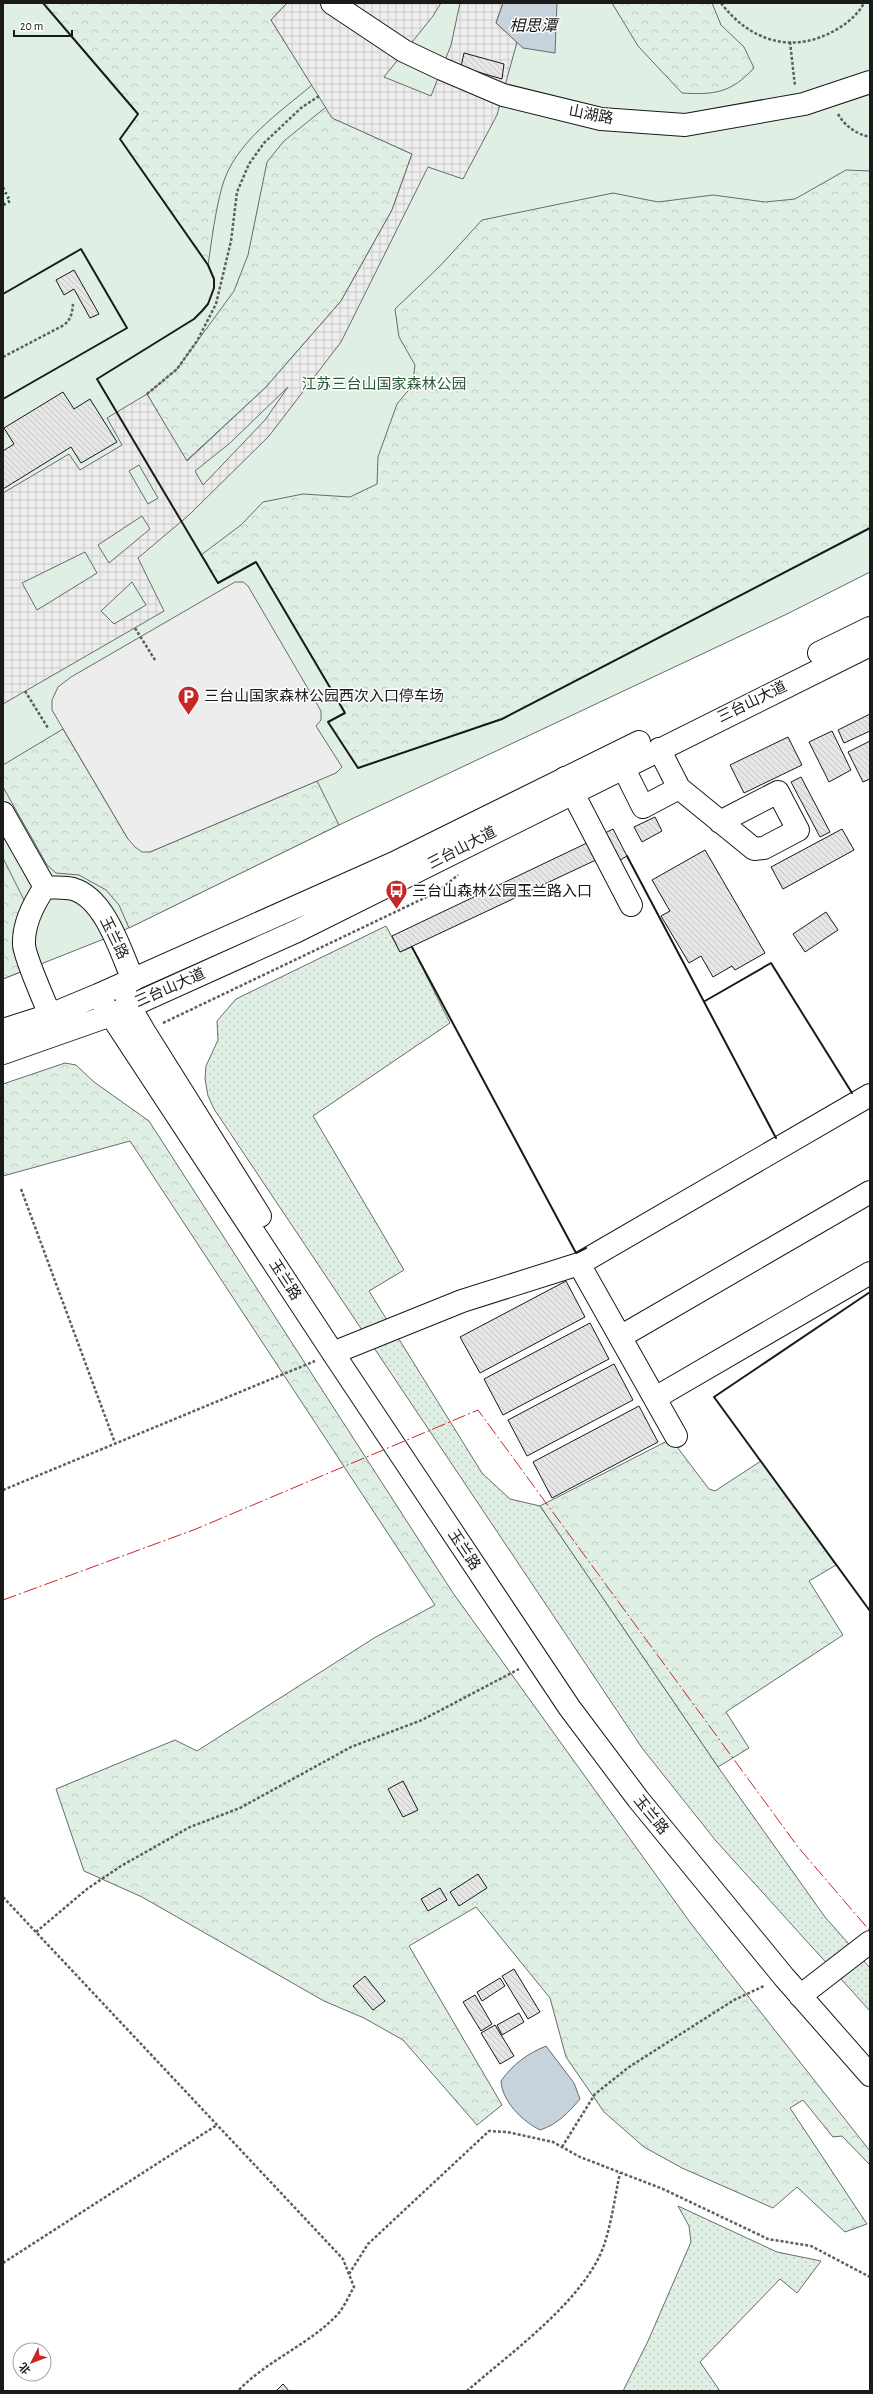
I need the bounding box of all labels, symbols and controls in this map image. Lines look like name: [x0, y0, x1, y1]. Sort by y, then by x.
scale bar: [14, 12, 72, 38]
water label: 相思潭: [509, 17, 560, 34]
text: 20 m: [20, 20, 43, 32]
street label: 山湖路: [567, 102, 615, 127]
park label: 江苏三台山国家森林公园: [301, 376, 467, 392]
street label: 三台山大道: [715, 678, 789, 725]
parking icon: 三台山国家森林公园西次入口停车场: [175, 683, 201, 716]
place label: 三台山国家森林公园西次入口停车场: [204, 688, 444, 704]
street label: 三台山大道: [425, 823, 499, 872]
bus stop icon: 三台山森林公园玉兰路入口: [384, 878, 410, 911]
place label: 三台山森林公园玉兰路入口: [412, 883, 592, 899]
street label: 玉兰路: [97, 914, 132, 962]
street label: 三台山大道: [132, 965, 207, 1010]
street label: 玉兰路: [266, 1256, 304, 1303]
street label: 玉兰路: [445, 1527, 484, 1573]
street label: 玉兰路: [631, 1792, 672, 1837]
north arrow: [12, 2342, 52, 2382]
text: 北: [17, 2361, 33, 2376]

